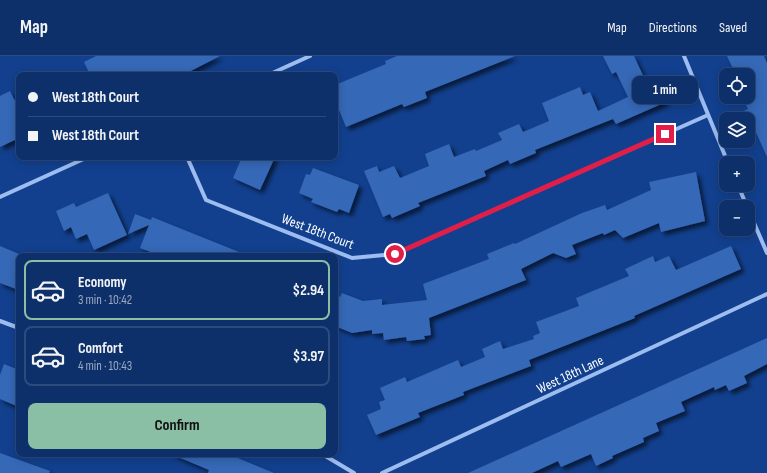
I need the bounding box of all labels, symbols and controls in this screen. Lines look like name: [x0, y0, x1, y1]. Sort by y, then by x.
text: Map: [20, 16, 48, 39]
text: Map: [607, 19, 627, 36]
text: Directions: [649, 19, 697, 36]
text: Saved: [719, 19, 747, 36]
map controls: [719, 68, 755, 236]
button: locate: [719, 68, 755, 104]
callout: 1 min: [632, 76, 698, 104]
text: 1 min: [653, 82, 677, 98]
text: West 18th Court: [52, 88, 139, 107]
button: layers: [719, 112, 755, 148]
route end: [656, 125, 674, 143]
text: West 18th Court: [52, 126, 139, 145]
button: +: [719, 156, 755, 192]
button: −: [719, 200, 755, 236]
street label: West 18th Court: [279, 210, 356, 253]
route start: [386, 245, 404, 263]
icon: car: [30, 272, 66, 308]
text: Economy: [78, 273, 127, 292]
text: $2.94: [292, 281, 324, 300]
text: 3 min · 10:42: [78, 292, 132, 308]
icon: car: [30, 338, 66, 374]
text: Comfort: [78, 339, 123, 358]
text: $3.97: [293, 347, 324, 366]
street label: West 18th Lane: [534, 352, 606, 397]
text: 4 min · 10:43: [78, 358, 132, 374]
button: Confirm: [28, 403, 326, 449]

